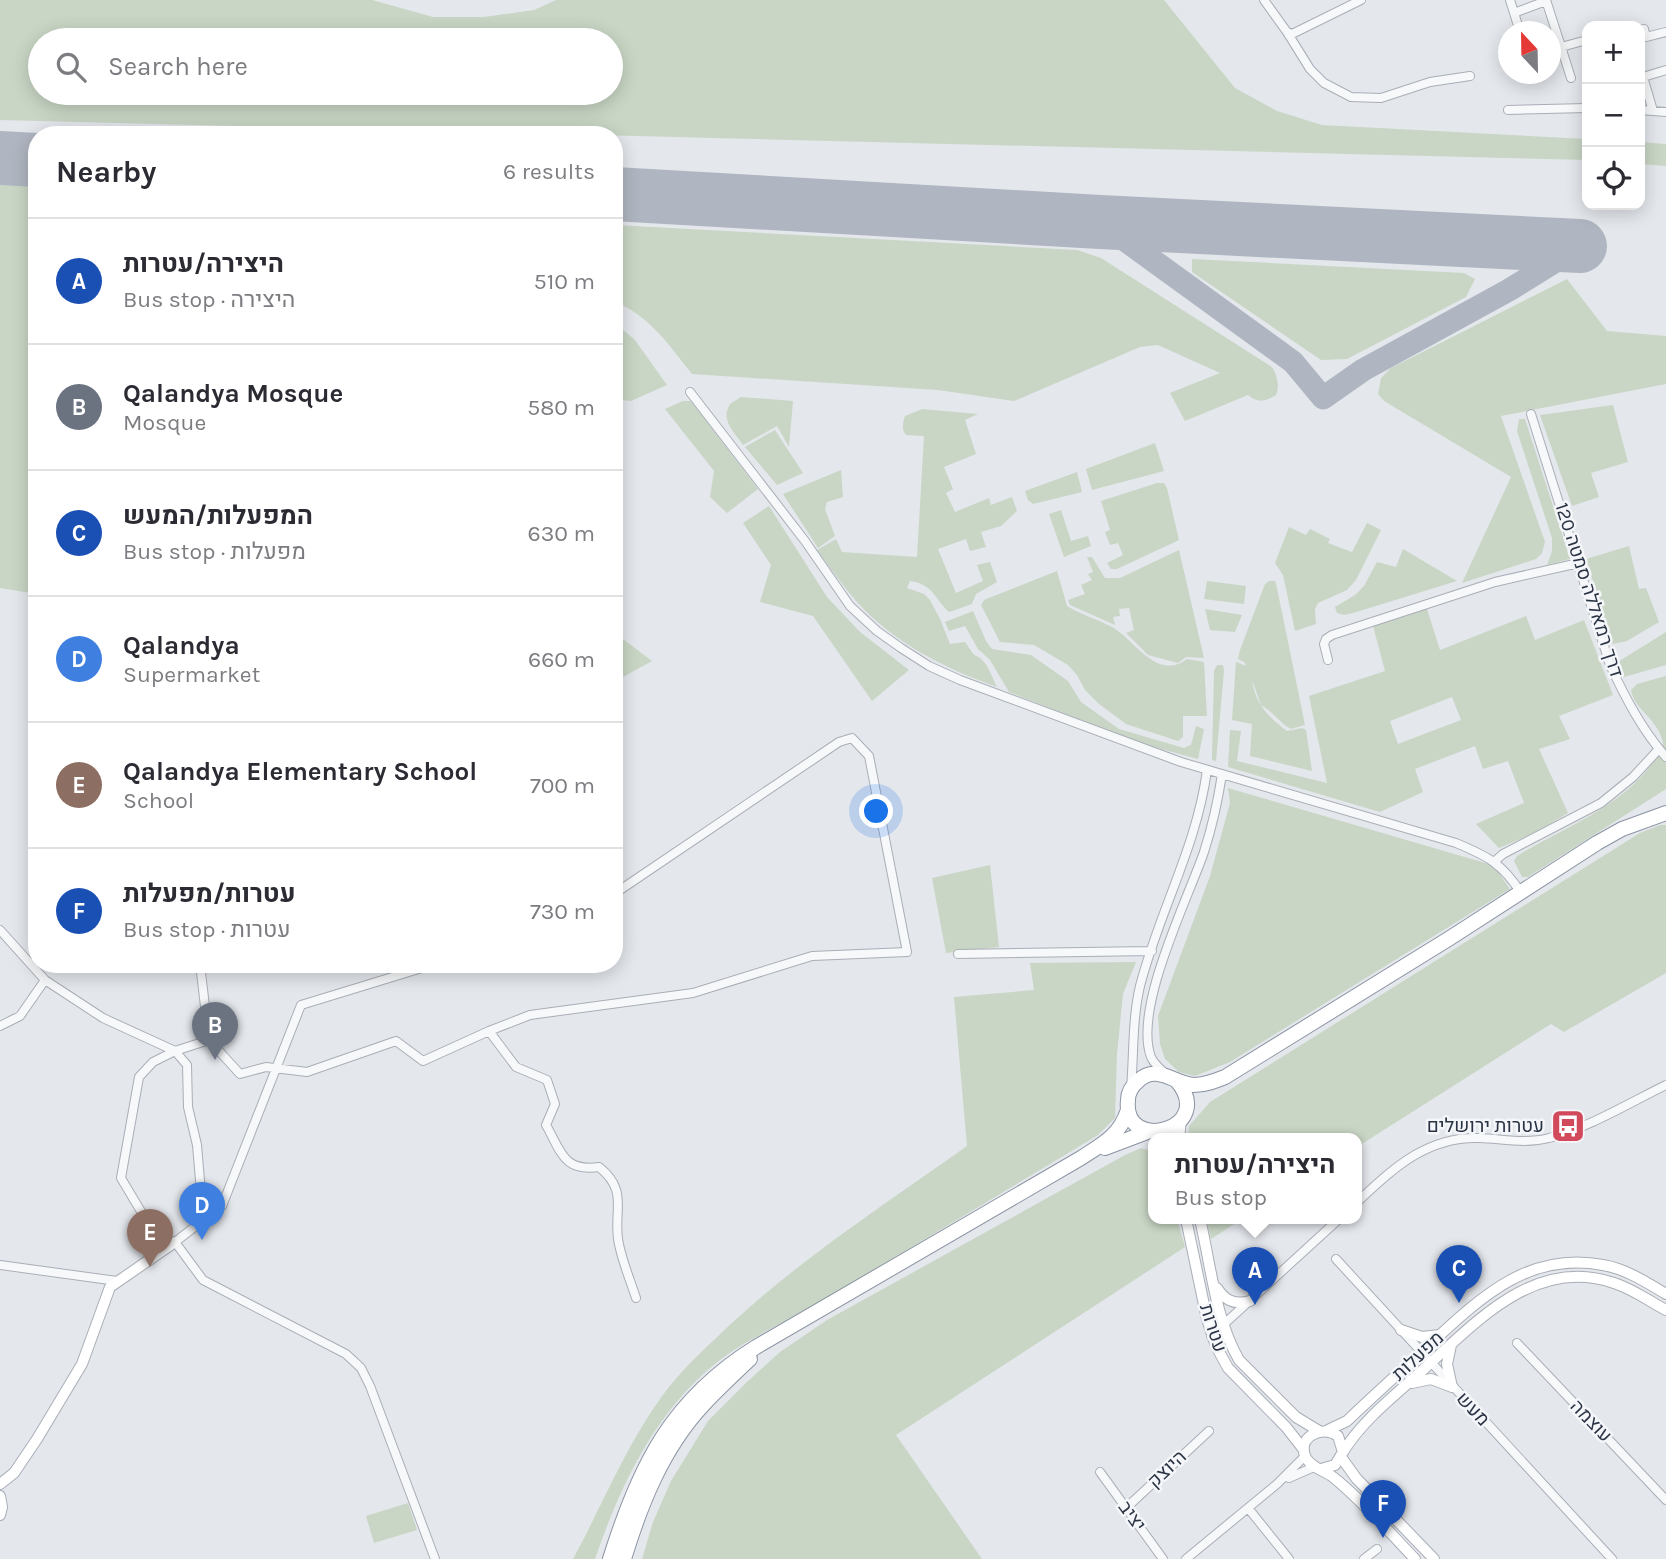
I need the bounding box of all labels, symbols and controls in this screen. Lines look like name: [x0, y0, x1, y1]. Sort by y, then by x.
north arrow: [1498, 21, 1561, 84]
map controls: [1582, 21, 1645, 210]
button: +: [1582, 21, 1645, 84]
search box: [28, 28, 623, 105]
icon: search: [52, 48, 90, 86]
text: Search here: [108, 51, 248, 82]
button: −: [1582, 84, 1645, 147]
button: locate: [1582, 147, 1645, 210]
text: Nearby: [56, 154, 156, 190]
text: 6 results: [503, 158, 595, 185]
text: היצירה/עטרות: [123, 248, 284, 279]
text: A: [72, 268, 86, 295]
text: 510 m: [534, 268, 595, 295]
text: Bus stop · היצירה: [123, 286, 295, 313]
text: Qalandya Mosque: [123, 378, 343, 409]
text: B: [72, 394, 86, 421]
text: 580 m: [527, 394, 595, 421]
text: Mosque: [123, 409, 206, 436]
text: המפעלות/המעש: [123, 500, 313, 531]
street label: דרך רמאללה סמטה 120: [1550, 500, 1628, 680]
text: C: [72, 520, 86, 547]
text: 630 m: [528, 520, 595, 547]
text: Bus stop · מפעלות: [123, 538, 306, 565]
text: Qalandya: [123, 630, 240, 661]
text: D: [71, 646, 87, 673]
text: 660 m: [528, 646, 595, 673]
text: Supermarket: [123, 661, 260, 688]
text: Qalandya Elementary School: [123, 756, 477, 787]
text: E: [72, 772, 86, 799]
text: 700 m: [530, 772, 595, 799]
text: School: [123, 787, 194, 814]
your location: [859, 794, 893, 828]
text: עטרות/מפעלות: [123, 878, 296, 909]
text: F: [73, 898, 85, 925]
text: 730 m: [530, 898, 595, 925]
text: Bus stop · עטרות: [123, 916, 291, 943]
pin: B: [192, 1002, 238, 1060]
bus stop icon: עטרות ירושלים: [1549, 1107, 1587, 1145]
place label: עטרות ירושלים: [1427, 1115, 1544, 1137]
popup: [1148, 1133, 1362, 1224]
text: היצירה/עטרות: [1175, 1149, 1335, 1180]
pin: D: [179, 1182, 225, 1240]
text: Bus stop: [1175, 1184, 1267, 1211]
pin: E: [127, 1209, 173, 1267]
pin: C: [1436, 1245, 1482, 1303]
pin: A: [1232, 1247, 1278, 1305]
street label: עטרות: [1195, 1301, 1231, 1355]
street label: מפעלות: [1388, 1327, 1448, 1385]
street label: מעש: [1452, 1388, 1494, 1430]
street label: עוצמה: [1566, 1395, 1616, 1447]
street label: היוצק: [1143, 1446, 1191, 1492]
pin: F: [1360, 1480, 1406, 1538]
street label: יציב: [1114, 1497, 1150, 1535]

